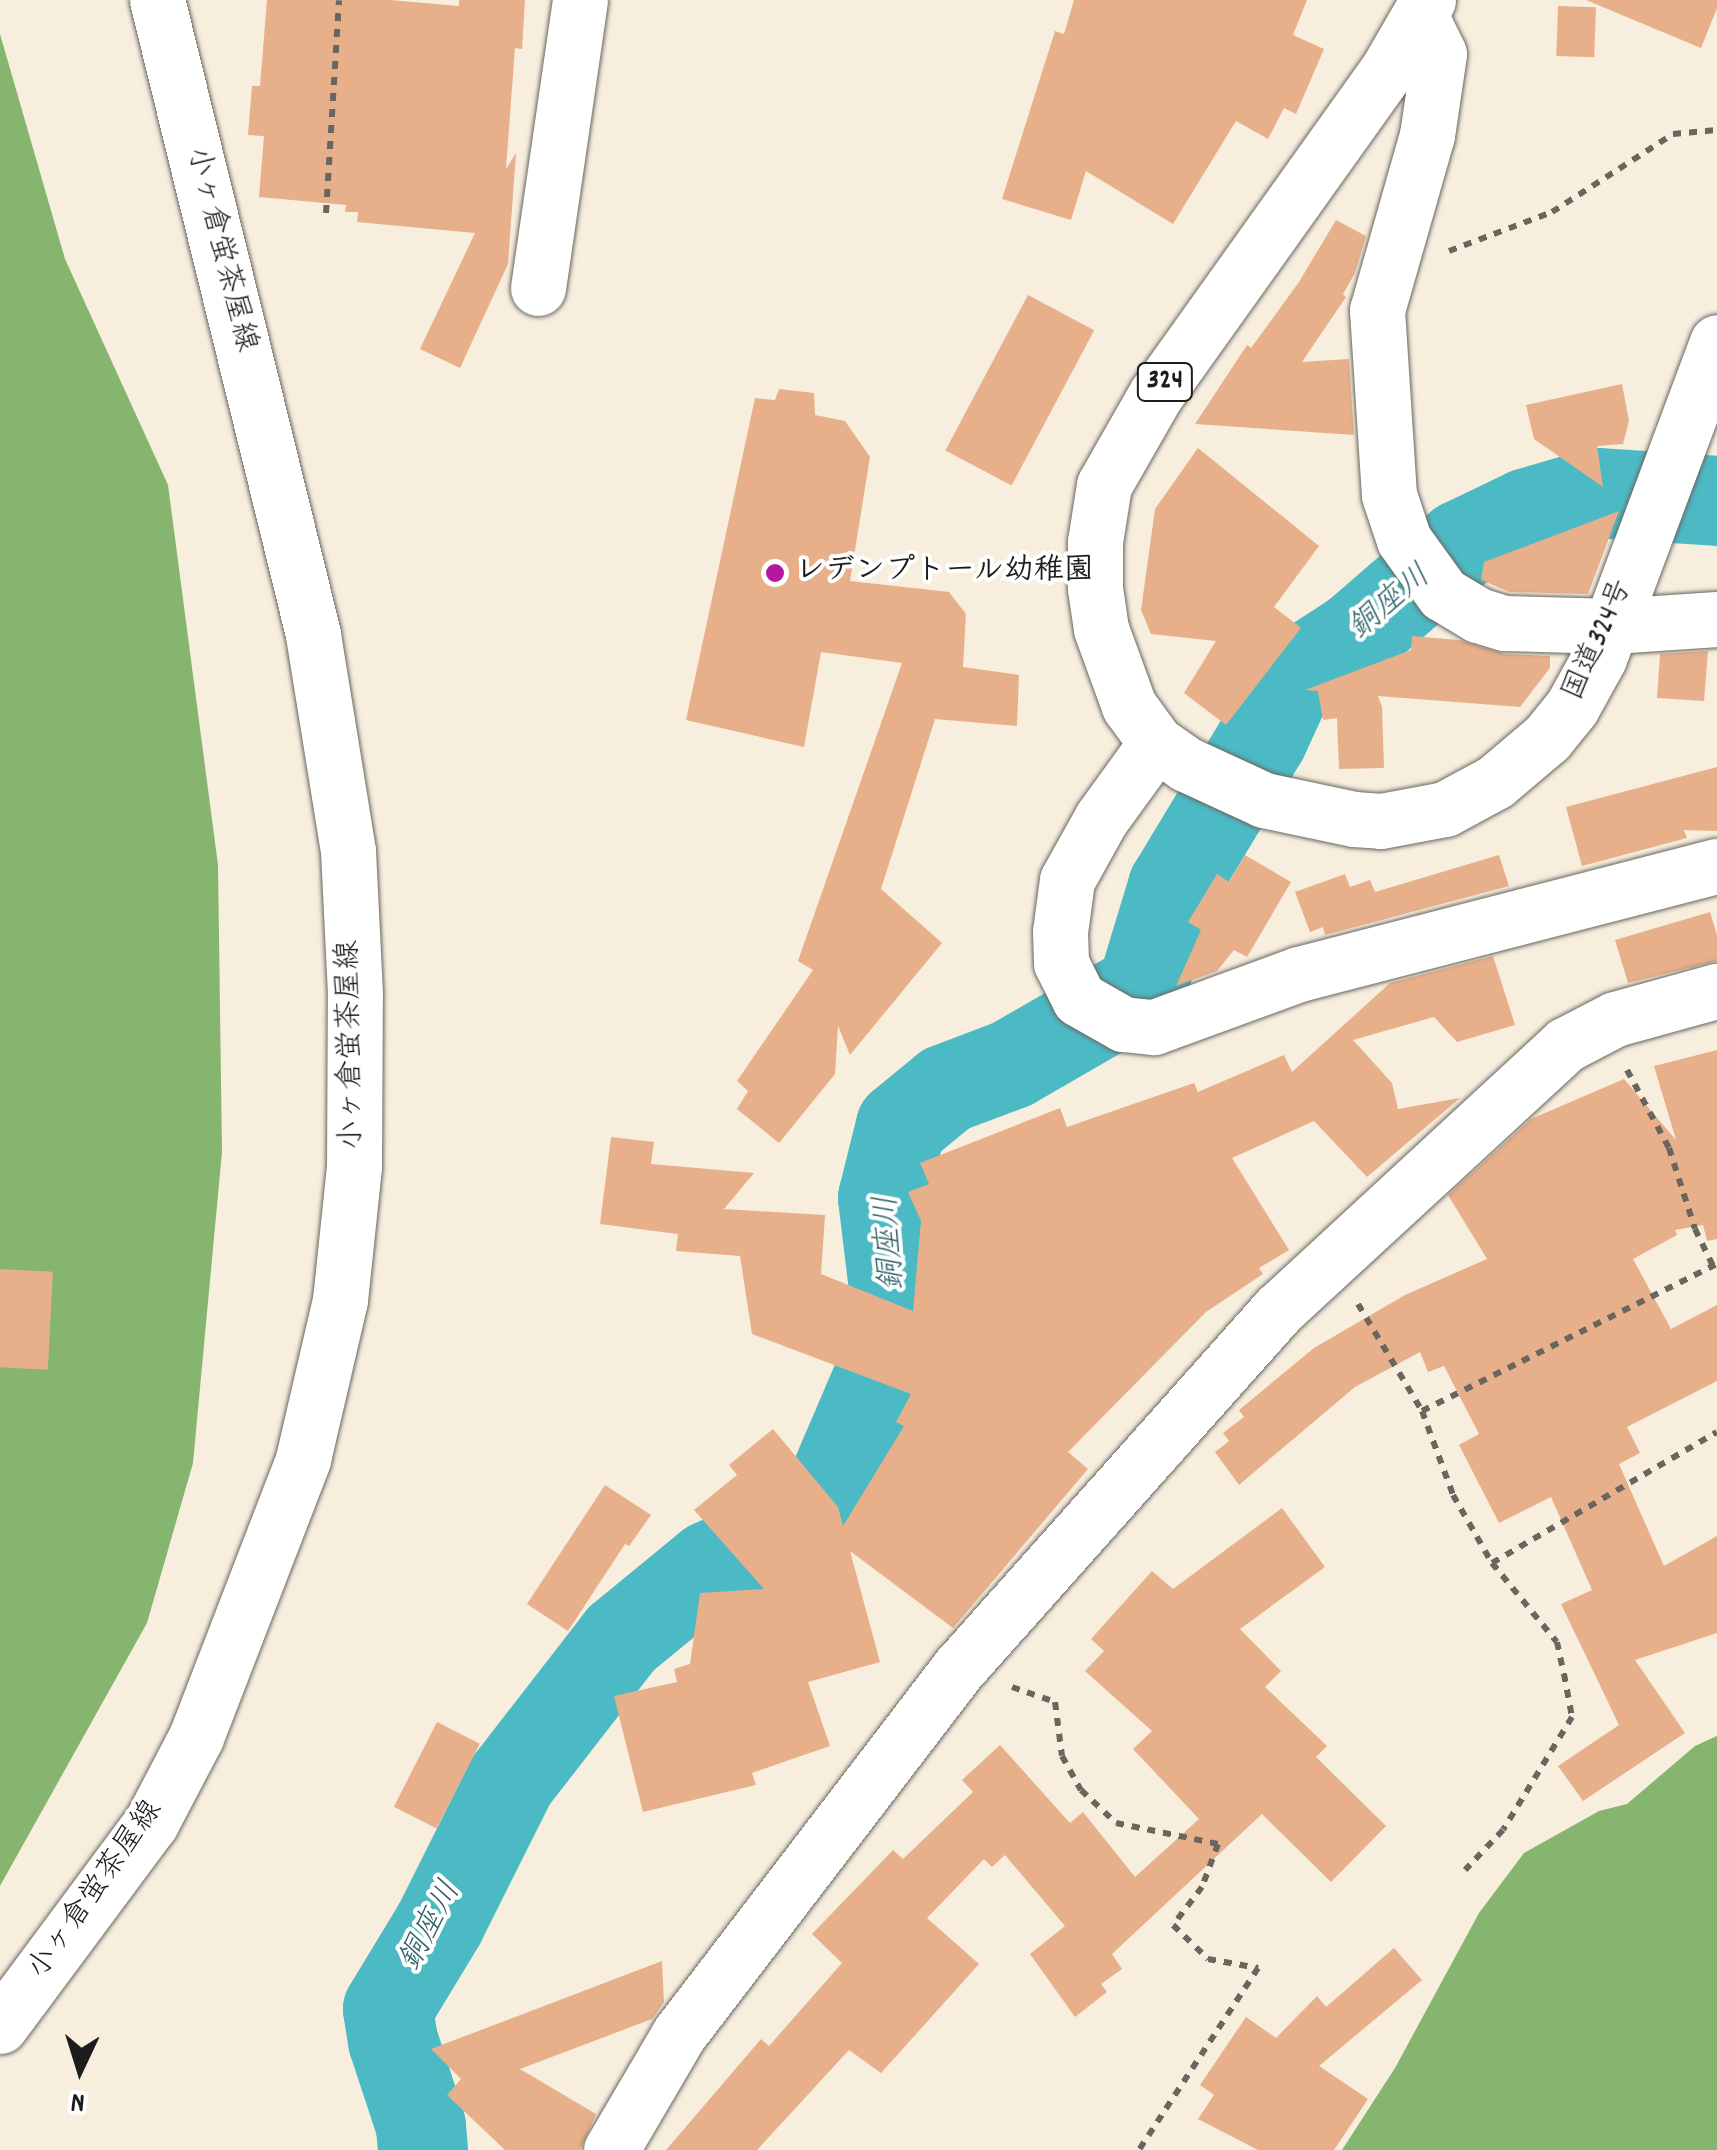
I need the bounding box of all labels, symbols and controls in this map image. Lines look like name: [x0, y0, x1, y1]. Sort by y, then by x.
street label: 小ヶ倉蛍茶屋線: [176, 144, 262, 356]
road number: 324: [1135, 359, 1195, 405]
place label: レデンプトール幼稚園: [795, 555, 1095, 591]
water label: 銅座川: [1342, 558, 1440, 650]
marker: レデンプトール幼稚園: [764, 562, 786, 584]
street label: 国道324号: [1557, 575, 1643, 707]
street label: 小ヶ倉蛍茶屋線: [333, 940, 373, 1150]
water label: 銅座川: [869, 1194, 915, 1292]
street label: 小ヶ倉蛍茶屋線: [22, 1795, 172, 1987]
water label: 銅座川: [393, 1876, 471, 1978]
north arrow: [30, 2020, 130, 2120]
text: N: [70, 2079, 86, 2120]

